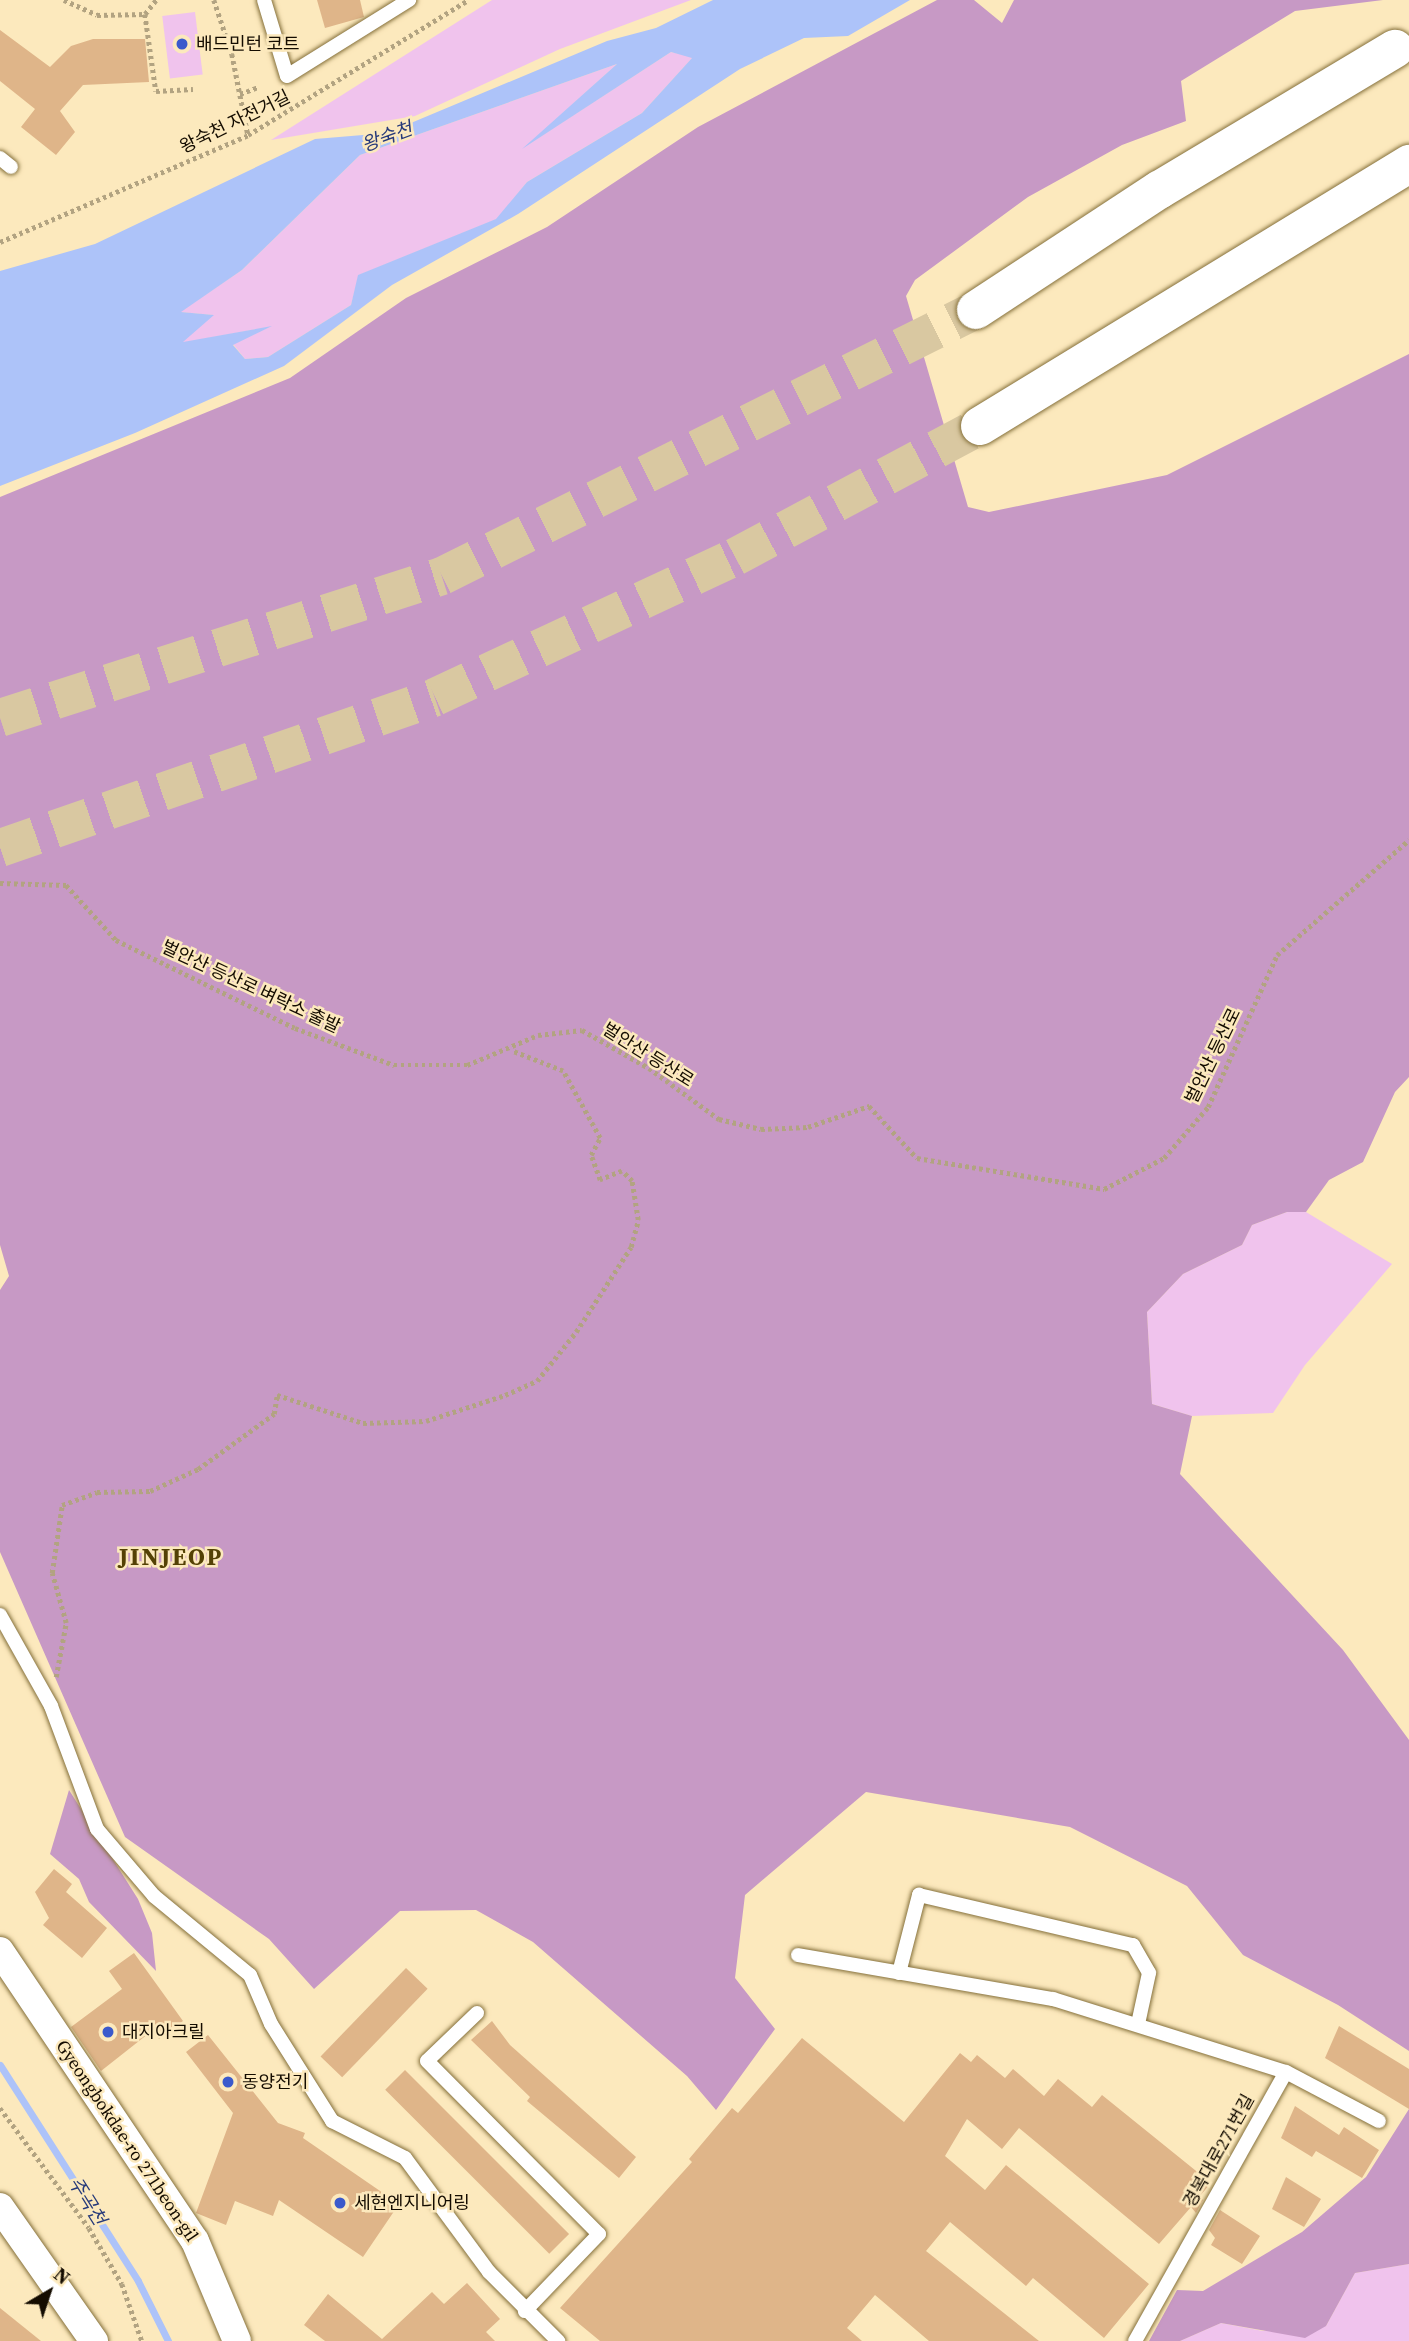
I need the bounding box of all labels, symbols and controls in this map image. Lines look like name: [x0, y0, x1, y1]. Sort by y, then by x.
place label: 배드민턴 코트: [196, 33, 300, 55]
marker: 배드민턴 코트: [174, 36, 190, 52]
street label: 왕숙천 자전거길: [176, 86, 294, 158]
water label: 왕숙천: [358, 117, 416, 157]
street label: 벌안산 등산로 벼락소 출발: [158, 936, 344, 1038]
street label: 벌안산 등산로: [1181, 1005, 1245, 1107]
street label: 벌안산 등산로: [598, 1018, 698, 1092]
district label: JINJEOP: [120, 1543, 222, 1571]
place label: 대지아크릴: [122, 2021, 205, 2043]
marker: 대지아크릴: [100, 2024, 116, 2040]
street label: Gyeongbokdae-ro 271beon-gil: [51, 2036, 203, 2246]
place label: 동양전기: [242, 2071, 308, 2093]
marker: 동양전기: [220, 2074, 236, 2090]
street label: 경복대로271번길: [1179, 2091, 1259, 2211]
water label: 주곡천: [63, 2173, 111, 2229]
place label: 세현엔지니어링: [354, 2192, 470, 2214]
marker: 세현엔지니어링: [332, 2195, 348, 2211]
north arrow: [14, 2257, 84, 2327]
text: N: [49, 2261, 76, 2290]

